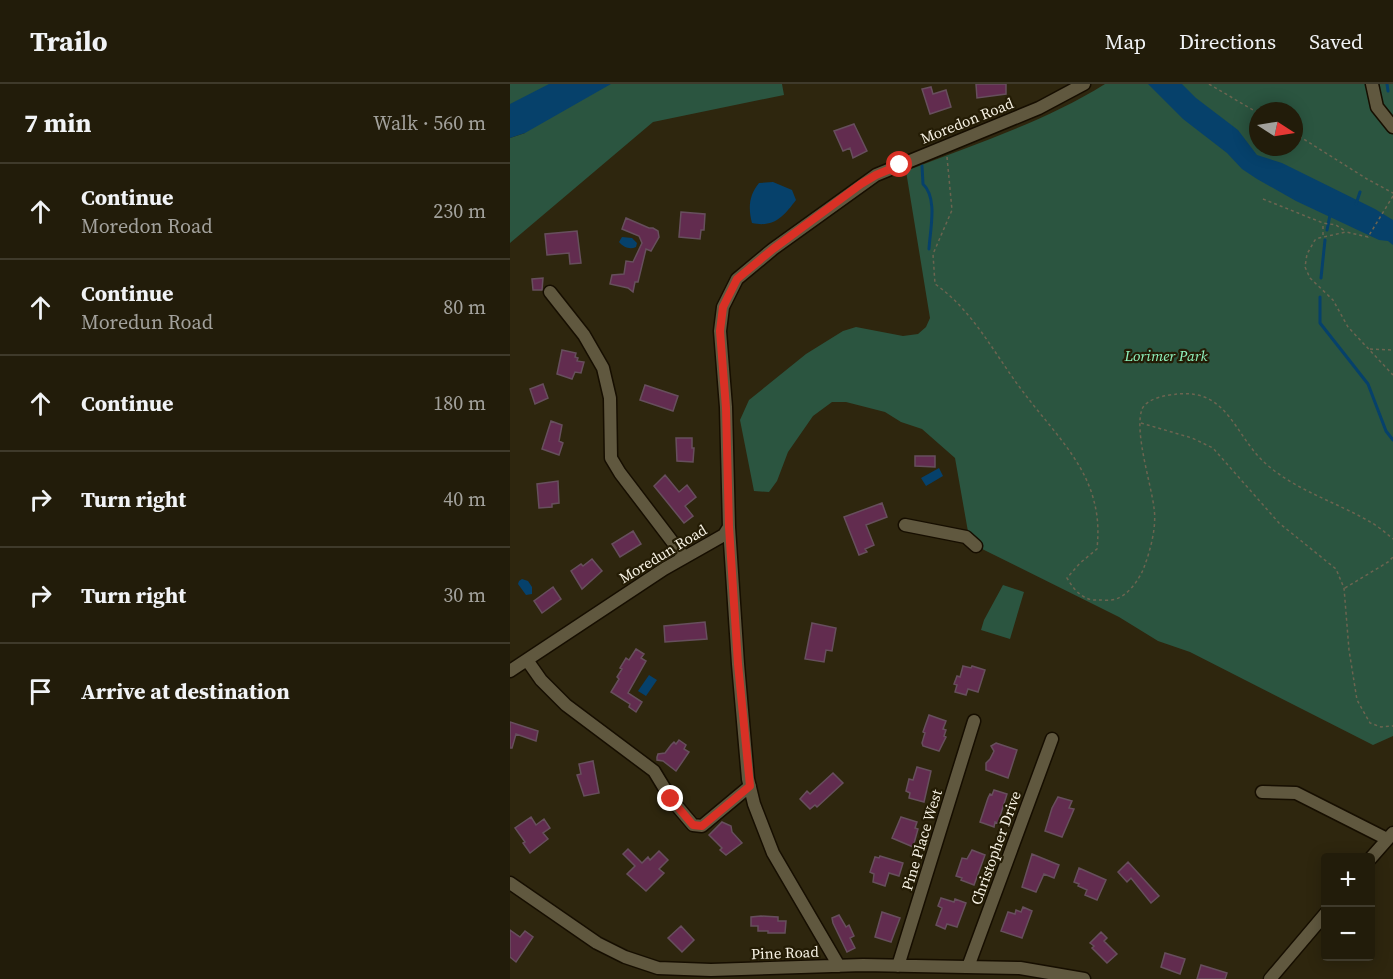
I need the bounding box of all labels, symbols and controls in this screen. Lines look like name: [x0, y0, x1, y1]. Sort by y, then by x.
text: Trailo: [30, 22, 108, 60]
text: Map: [1105, 27, 1146, 56]
text: Directions: [1179, 27, 1276, 56]
text: Saved: [1309, 27, 1363, 56]
street label: Moredon Road: [917, 92, 1017, 149]
north arrow: [1249, 102, 1303, 156]
text: 7 min: [24, 105, 91, 141]
text: Walk · 560 m: [373, 109, 486, 137]
route start: [886, 151, 912, 177]
text: Continue: [81, 182, 174, 212]
icon: ahead: [24, 195, 57, 228]
text: 230 m: [433, 197, 486, 225]
text: Moredon Road: [81, 212, 213, 240]
text: Continue: [81, 278, 174, 308]
icon: ahead: [24, 291, 57, 324]
text: 80 m: [443, 293, 486, 321]
text: Moredun Road: [81, 308, 213, 336]
park label: Lorimer Park: [1123, 345, 1208, 366]
icon: ahead: [24, 387, 57, 420]
text: Continue: [81, 388, 174, 418]
text: 180 m: [433, 389, 486, 417]
icon: right: [24, 483, 57, 516]
text: Turn right: [81, 484, 186, 514]
text: 40 m: [443, 485, 486, 513]
street label: Moredun Road: [615, 519, 711, 588]
icon: right: [24, 579, 57, 612]
text: Turn right: [81, 580, 186, 610]
text: 30 m: [443, 581, 486, 609]
icon: arrive: [24, 675, 57, 708]
text: Arrive at destination: [81, 676, 290, 706]
route end: [657, 785, 683, 811]
street label: Pine Place West: [896, 787, 947, 893]
street label: Christopher Drive: [965, 788, 1026, 908]
map controls: [1321, 853, 1375, 961]
button: +: [1321, 853, 1375, 907]
button: −: [1321, 907, 1375, 961]
street label: Pine Road: [751, 941, 820, 964]

